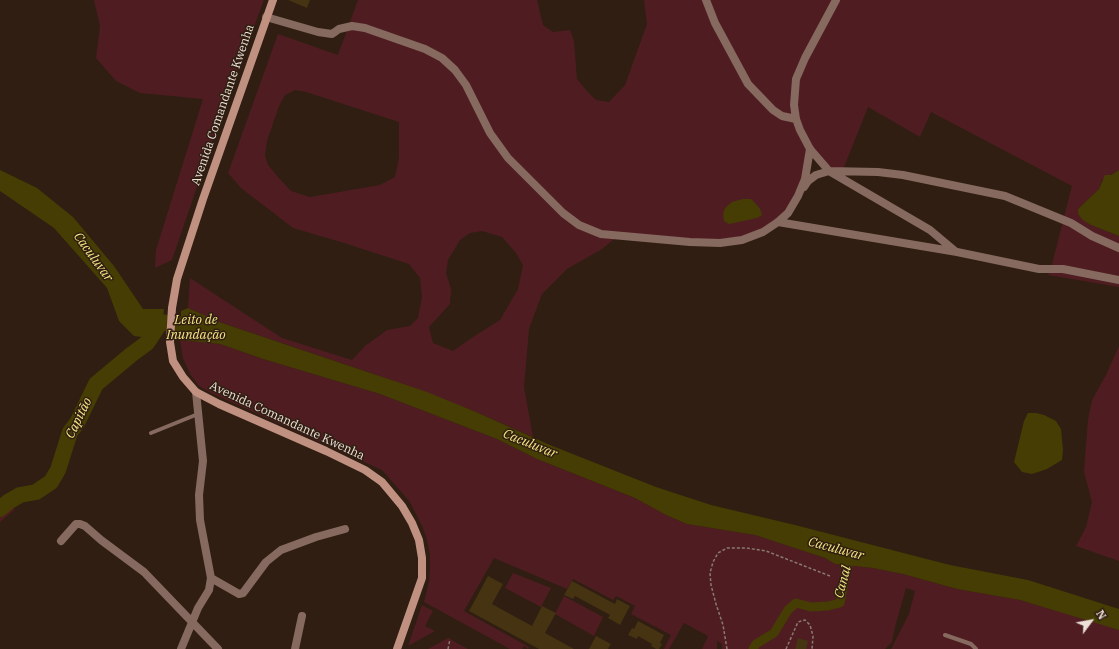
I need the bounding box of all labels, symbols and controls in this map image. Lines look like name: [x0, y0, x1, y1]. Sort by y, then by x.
street label: Avenida Comandante Kwenha: [189, 23, 257, 187]
water label: Caculuvar: [70, 229, 116, 285]
water label: Leito de Inundação: [166, 312, 226, 343]
street label: Avenida Comandante Kwenha: [207, 379, 367, 463]
water label: Capitão: [62, 395, 96, 441]
water label: Caculuvar: [501, 426, 559, 462]
water label: Caculuvar: [806, 534, 866, 564]
water label: Canal: [831, 564, 855, 600]
north arrow: [1071, 601, 1111, 641]
text: N: [1093, 607, 1109, 622]

